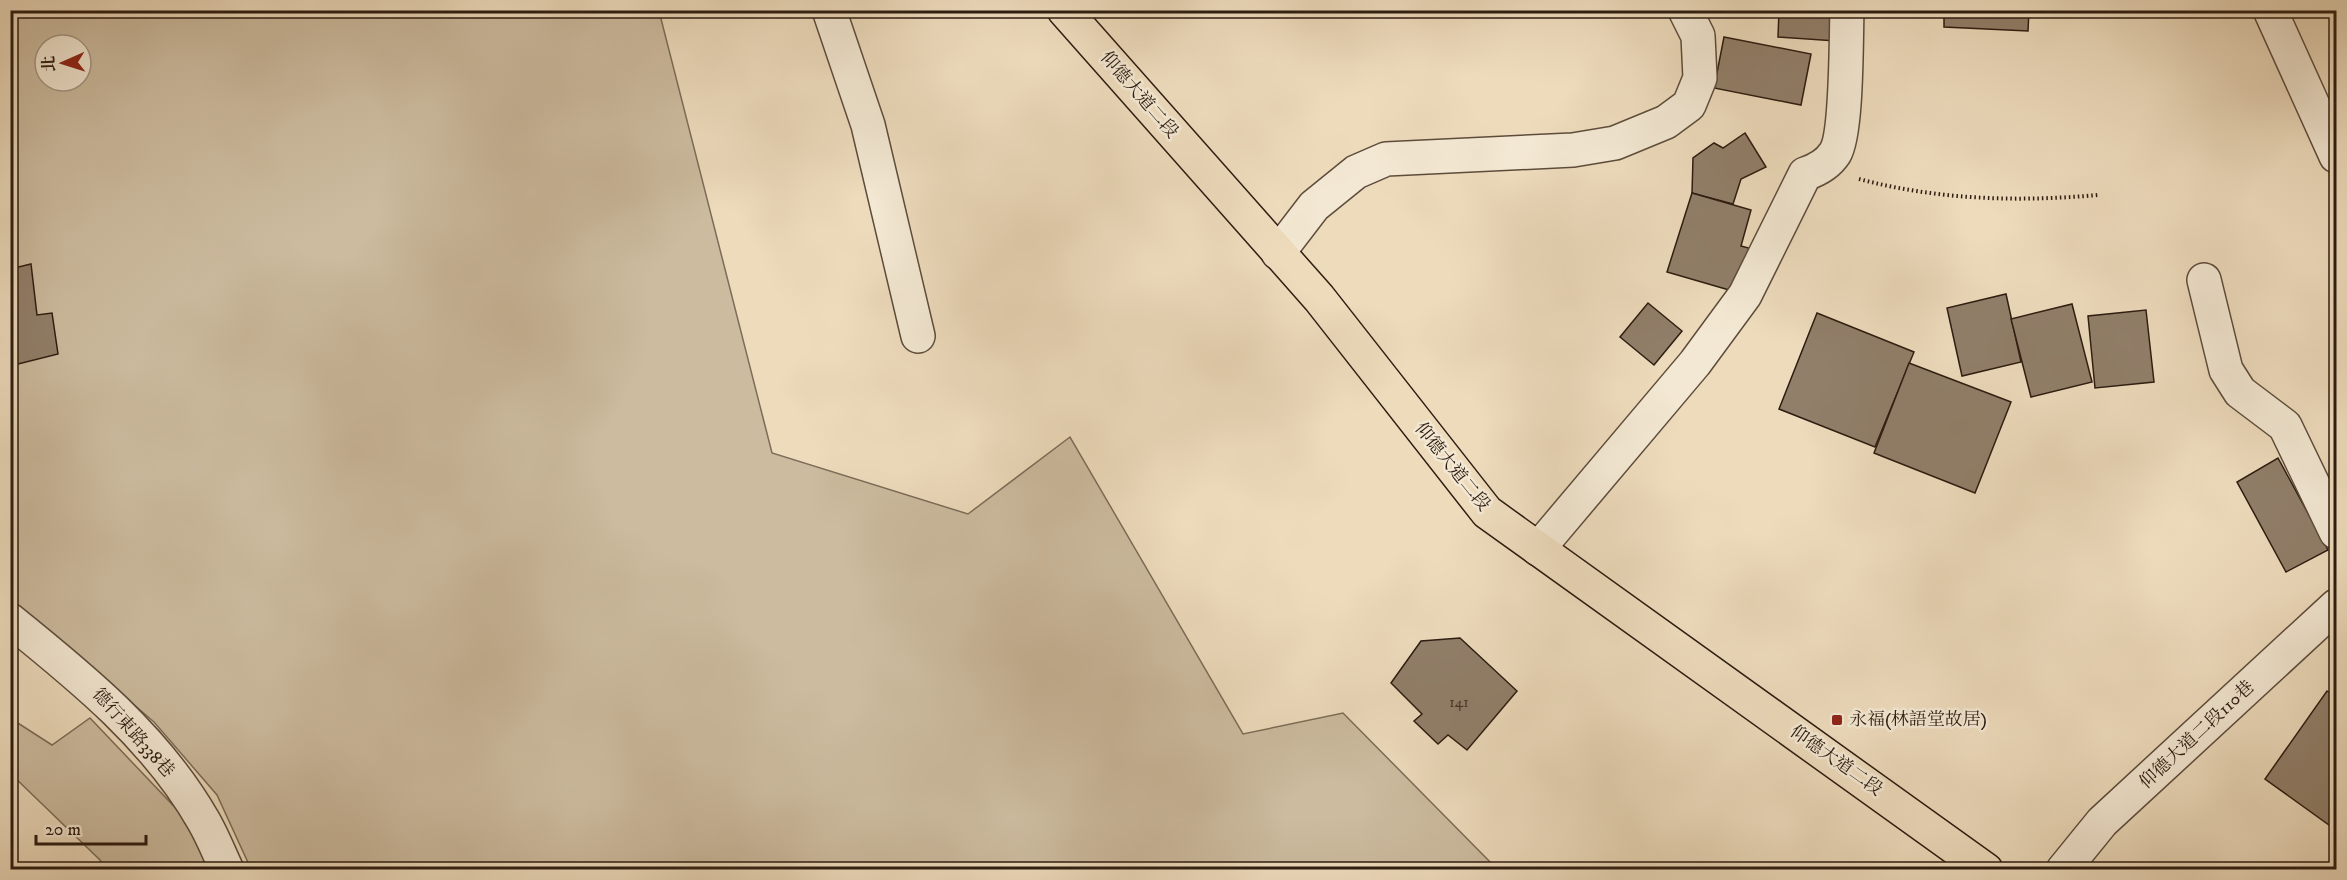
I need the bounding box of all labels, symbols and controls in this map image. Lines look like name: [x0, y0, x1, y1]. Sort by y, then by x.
north arrow: [33, 33, 93, 93]
street label: 仰德大道二段: [1095, 47, 1183, 143]
text: 北: [39, 55, 59, 72]
street label: 仰德大道二段: [1409, 418, 1495, 516]
street label: 仰德大道二段110巷: [2135, 676, 2259, 794]
street label: 德行東路338巷: [87, 684, 179, 782]
house number: 141: [1449, 693, 1469, 712]
place label: 永福(林語堂故居): [1849, 709, 1987, 731]
marker: 永福(林語堂故居): [1830, 713, 1844, 727]
street label: 仰德大道二段: [1785, 721, 1887, 801]
scale bar: [36, 808, 146, 846]
text: 20 m: [45, 819, 81, 841]

